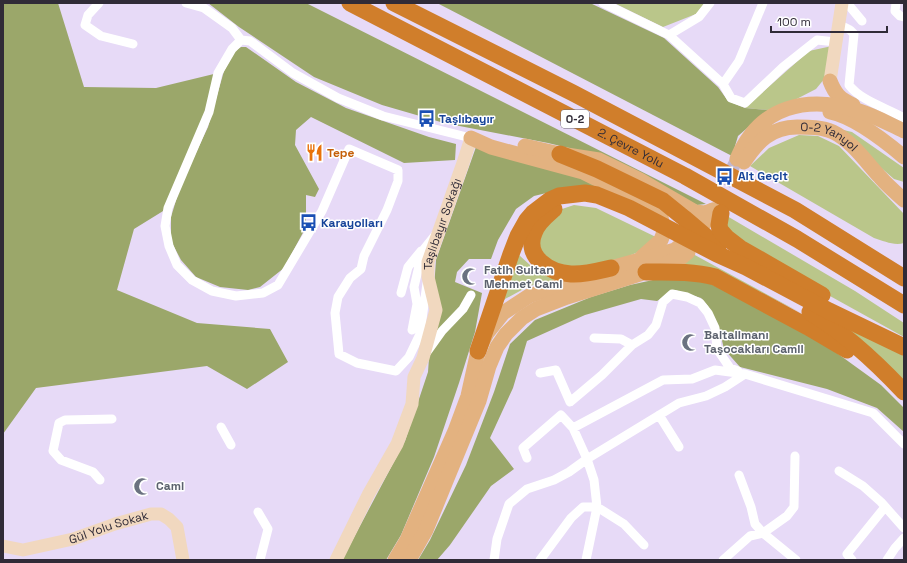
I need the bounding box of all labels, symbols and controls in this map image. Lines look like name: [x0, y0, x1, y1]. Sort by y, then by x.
scale bar: [771, 8, 887, 34]
text: 100 m: [777, 14, 811, 30]
bus stop icon: Taşlıbayır: [416, 109, 436, 129]
road number: O-2: [561, 110, 589, 128]
place label: Taşlıbayır: [439, 111, 495, 127]
street label: O-2 Yanyol: [800, 119, 861, 155]
street label: 2. Çevre Yolu: [595, 124, 667, 172]
restaurant icon: Tepe: [304, 143, 324, 163]
place label: Tepe: [327, 145, 355, 161]
bus stop icon: Alt Geçit: [715, 166, 735, 186]
place label: Alt Geçit: [738, 168, 788, 184]
street label: Taşlıbayır Sokağı: [420, 176, 465, 270]
bus stop icon: Karayolları: [298, 213, 318, 233]
place label: Karayolları: [321, 215, 383, 231]
place label: Fatih Sultan Mehmet Cami: [484, 262, 563, 292]
mosque icon: Fatih Sultan Mehmet Cami: [461, 267, 481, 287]
place label: Baltalimanı Taşocakları Camii: [704, 327, 804, 357]
mosque icon: Baltalimanı Taşocakları Camii: [681, 332, 701, 352]
mosque icon: Cami: [133, 476, 153, 496]
place label: Cami: [156, 478, 184, 494]
street label: Gül Yolu Sokak: [67, 507, 151, 548]

